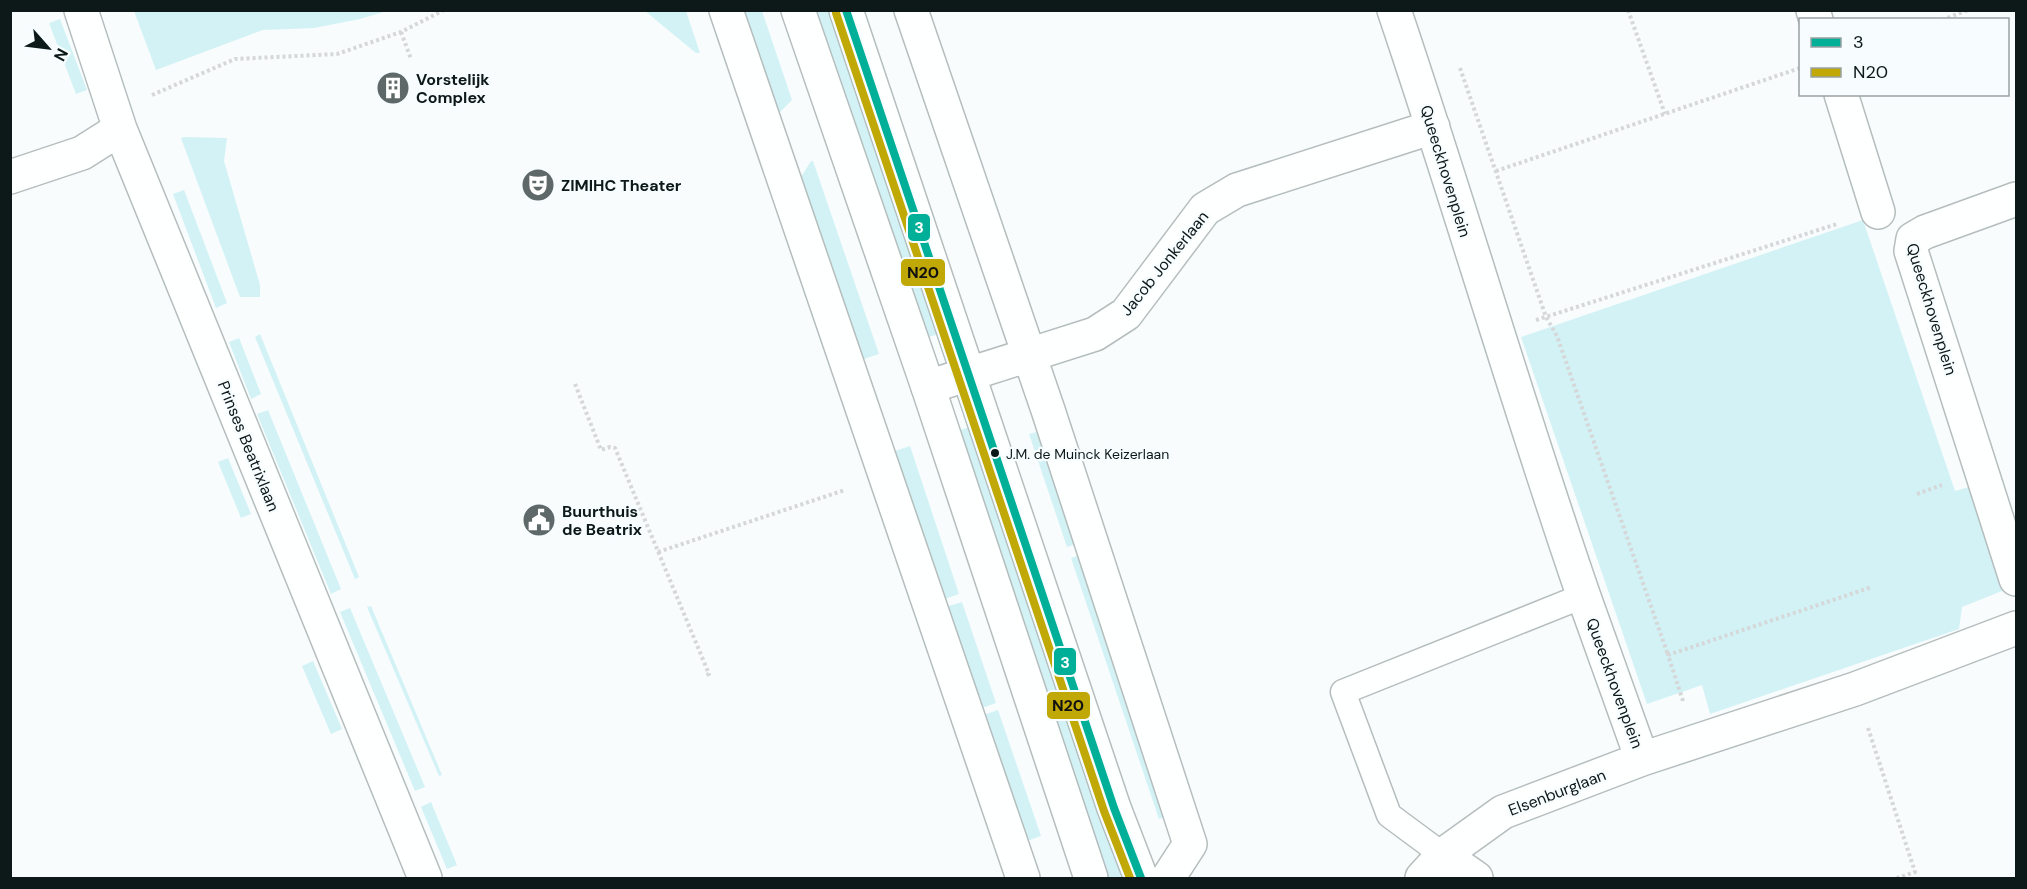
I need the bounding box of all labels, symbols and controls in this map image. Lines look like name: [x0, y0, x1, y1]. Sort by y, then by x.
north arrow: [18, 18, 78, 78]
legend: [1799, 18, 2009, 96]
text: 3: [1853, 30, 1864, 54]
text: N: [49, 45, 73, 65]
text: N20: [1853, 60, 1888, 84]
place label: Vorstelijk Complex: [416, 69, 490, 108]
building icon: Vorstelijk Complex: [375, 70, 411, 106]
street label: Queeckhovenplein: [1415, 102, 1476, 240]
theatre icon: ZIMIHC Theater: [520, 167, 556, 203]
place label: ZIMIHC Theater: [561, 175, 682, 196]
street label: Jacob Jonkerlaan: [1116, 207, 1213, 320]
line badge: 3: [907, 213, 931, 242]
text: 3: [914, 217, 924, 238]
street label: Queeckhovenplein: [1901, 240, 1962, 378]
line badge: N20: [900, 258, 946, 287]
text: N20: [907, 262, 939, 283]
street label: Prinses Beatrixlaan: [213, 378, 284, 515]
place label: J.M. de Muinck Keizerlaan: [1006, 445, 1169, 463]
marker: J.M. de Muinck Keizerlaan: [989, 447, 1001, 459]
place label: Buurthuis de Beatrix: [562, 501, 642, 540]
public building icon: Buurthuis de Beatrix: [521, 502, 557, 538]
street label: Queeckhovenplein: [1581, 615, 1648, 751]
line badge: 3: [1053, 647, 1077, 676]
text: 3: [1060, 652, 1070, 673]
line badge: N20: [1046, 691, 1091, 720]
text: N20: [1052, 695, 1084, 716]
street label: Elsenburglaan: [1505, 764, 1609, 821]

